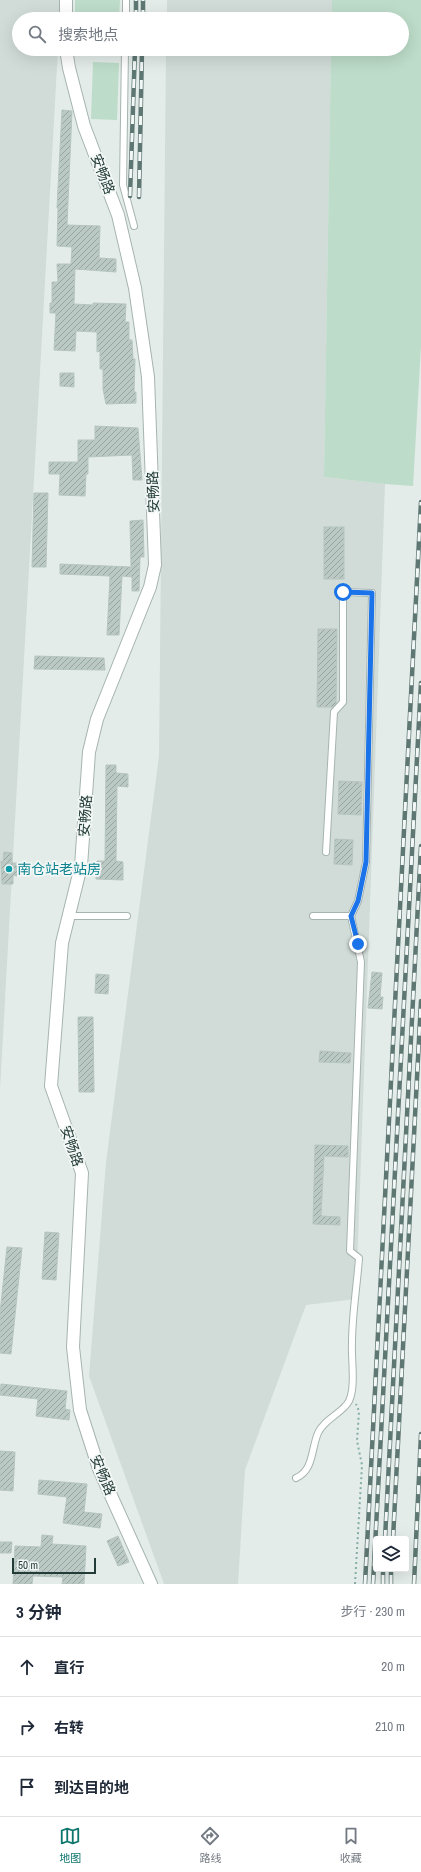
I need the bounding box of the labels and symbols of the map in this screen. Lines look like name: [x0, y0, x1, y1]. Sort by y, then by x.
street label: 安畅路: [87, 151, 119, 197]
street label: 安畅路: [143, 471, 163, 513]
route start: [334, 583, 352, 601]
street label: 安畅路: [75, 794, 95, 838]
place label: 南仓站老站房: [17, 860, 101, 878]
marker: 南仓站老站房: [4, 864, 14, 874]
route end: [349, 935, 367, 953]
street label: 安畅路: [57, 1123, 87, 1169]
street label: 安畅路: [87, 1452, 119, 1498]
scale bar: [12, 1556, 96, 1575]

